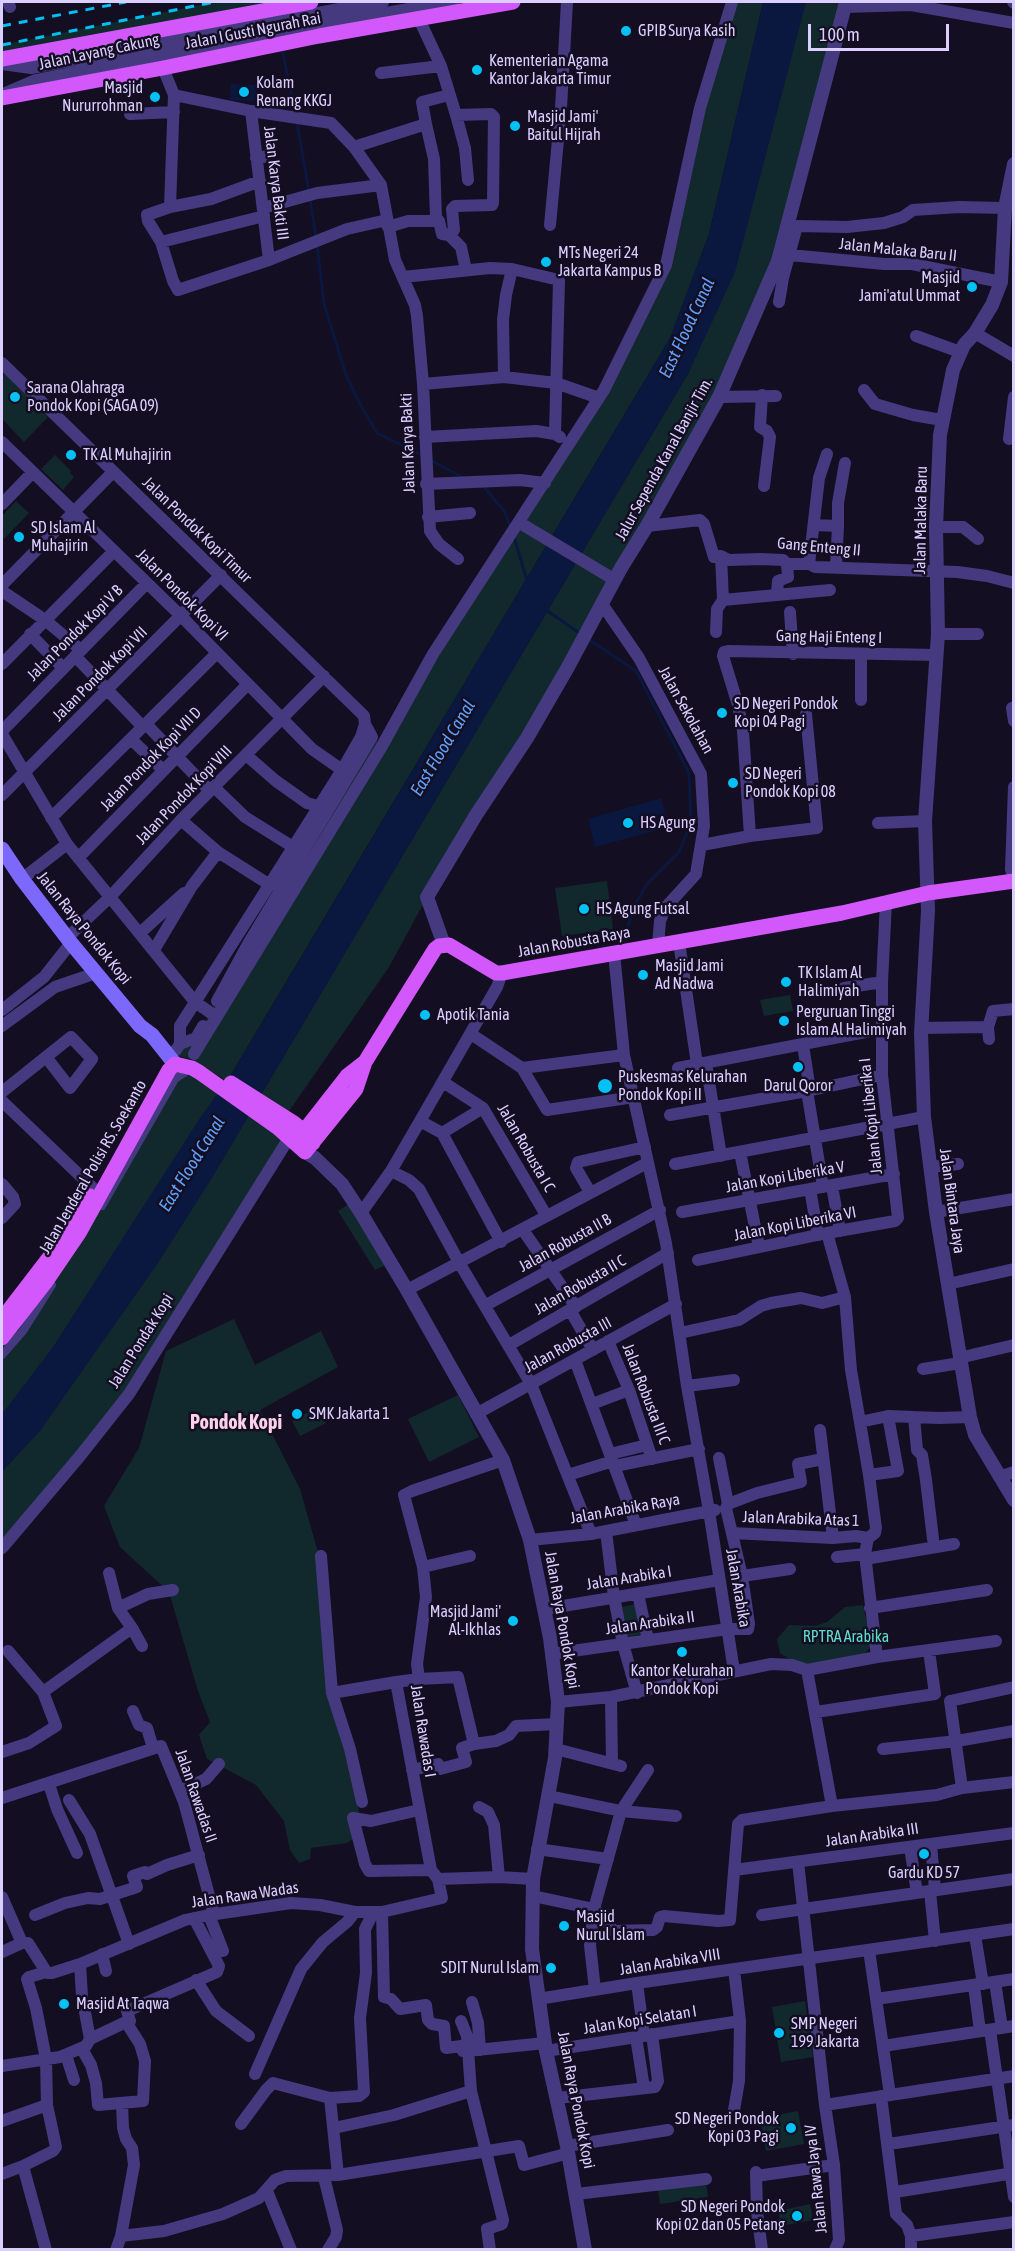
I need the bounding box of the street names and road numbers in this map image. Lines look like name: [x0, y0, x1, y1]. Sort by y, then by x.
street label: Jalan I Gusti Ngurah Rai: [184, 8, 322, 54]
street label: Jalan Layang Cakung: [37, 30, 161, 74]
street label: Jalan Karya Bakti III: [259, 125, 293, 241]
street label: Jalan Malaka Baru II: [838, 234, 958, 266]
street label: Jalur Sependa Kanal Banjir Tim.: [611, 374, 717, 544]
street label: Jalan Karya Bakti: [397, 393, 419, 493]
street label: Jalan Malaka Baru: [910, 466, 932, 574]
street label: Jalan Pondok Kopi Timur: [138, 473, 256, 587]
street label: Gang Enteng II: [776, 534, 862, 560]
street label: Jalan Pondok Kopi VI: [132, 545, 232, 645]
street label: Jalan Pondok Kopi V B: [23, 581, 127, 685]
street label: Jalan Pondok Kopi VII: [49, 623, 151, 725]
street label: Gang Haji Enteng I: [776, 626, 882, 648]
street label: Jalan Sekolahan: [654, 663, 718, 757]
street label: Jalan Pondok Kopi VII D: [96, 703, 206, 815]
street label: Jalan Pondok Kopi VIII: [132, 742, 236, 848]
street label: Jalan Raya Pondok Kopi: [33, 868, 135, 988]
street label: Jalan Robusta Raya: [516, 923, 632, 961]
street label: Jalan Kopi Liberika I: [855, 1057, 887, 1175]
street label: Jalan Jenderal Polisi RS. Soekanto: [35, 1077, 151, 1257]
street label: Jalan Robusta I C: [493, 1101, 559, 1195]
street label: Jalan Bintara Jaya: [935, 1147, 969, 1255]
street label: Jalan Kopi Liberika V: [724, 1157, 846, 1197]
street label: Jalan Kopi Liberika VI: [732, 1203, 858, 1245]
street label: Jalan Robusta II B: [515, 1210, 615, 1276]
street label: Jalan Robusta II C: [531, 1251, 629, 1319]
street label: Jalan Pondak Kopi: [104, 1290, 178, 1392]
street label: Jalan Robusta III: [521, 1313, 615, 1377]
street label: Jalan Robusta III C: [618, 1341, 674, 1447]
street label: Jalan Arabika Raya: [569, 1490, 681, 1528]
street label: Jalan Arabika Atas 1: [742, 1507, 860, 1531]
street label: Jalan Arabika: [722, 1547, 754, 1629]
street label: Jalan Raya Pondok Kopi: [540, 1550, 584, 1690]
street label: Jalan Arabika I: [585, 1562, 673, 1594]
street label: Jalan Arabika II: [604, 1607, 696, 1639]
street label: Jalan Rawadas I: [406, 1683, 440, 1779]
street label: Jalan Rawadas II: [171, 1747, 221, 1845]
street label: Jalan Arabika III: [824, 1819, 920, 1851]
street label: Jalan Rawa Wadas: [190, 1878, 300, 1912]
street label: Jalan Arabika VIII: [618, 1945, 722, 1979]
street label: Jalan Kopi Selatan I: [582, 2002, 698, 2038]
street label: Jalan Raya Pondok Kopi: [553, 2030, 599, 2170]
street label: Jalan Rawa Jaya IV: [801, 2124, 831, 2234]

